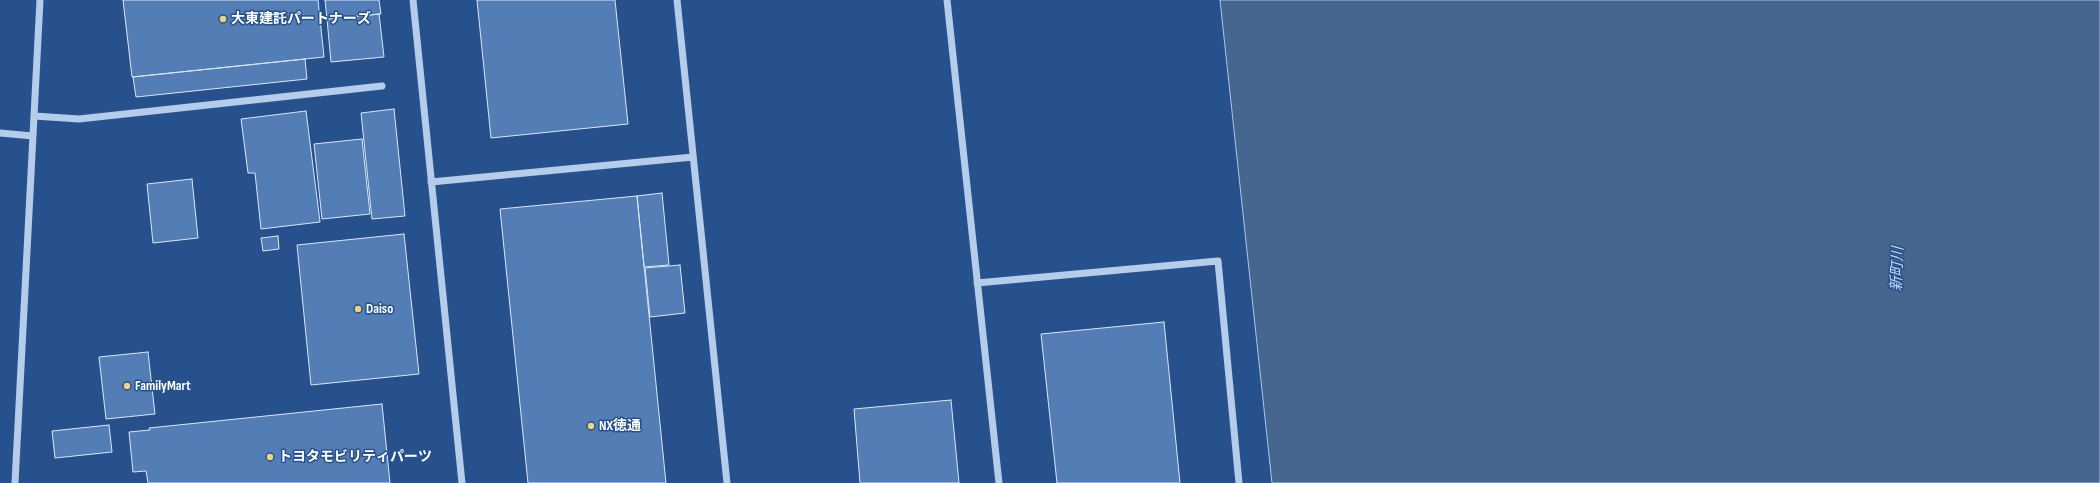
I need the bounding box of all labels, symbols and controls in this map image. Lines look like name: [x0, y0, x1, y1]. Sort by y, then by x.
place label: 大東建託パートナーズ: [231, 11, 371, 27]
marker: 大東建託パートナーズ: [218, 14, 228, 24]
water label: 新町川: [1888, 246, 1908, 292]
place label: Daiso: [366, 301, 393, 317]
marker: Daiso: [353, 304, 363, 314]
place label: FamilyMart: [135, 378, 191, 394]
marker: FamilyMart: [122, 381, 132, 391]
place label: NX徳通: [599, 418, 641, 434]
marker: NX徳通: [586, 421, 596, 431]
place label: トヨタモビリティパーツ: [278, 449, 432, 465]
marker: トヨタモビリティパーツ: [265, 452, 275, 462]

